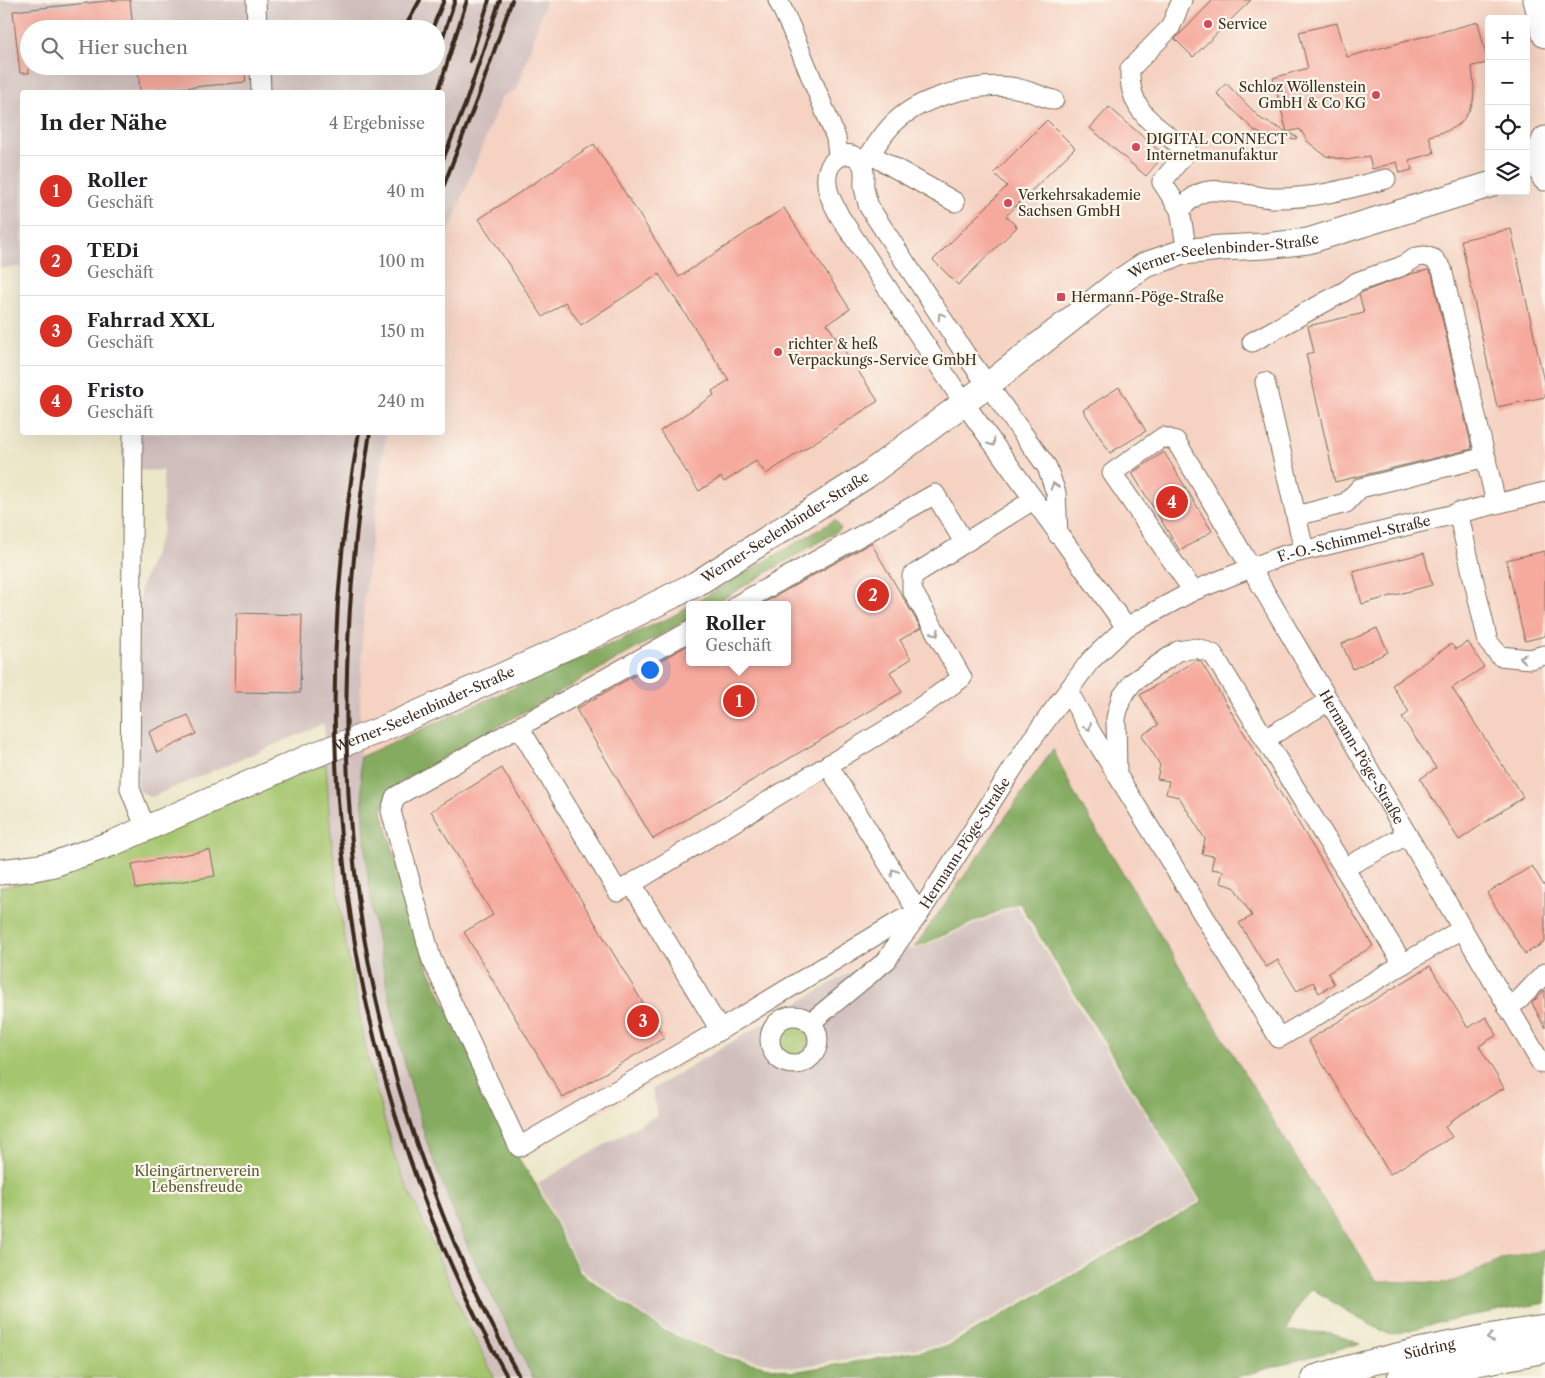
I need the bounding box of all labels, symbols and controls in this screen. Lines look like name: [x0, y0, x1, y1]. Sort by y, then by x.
place label: Service: [1218, 15, 1267, 33]
map controls: [1485, 15, 1530, 195]
button: +: [1485, 15, 1530, 60]
marker: Service: [1202, 18, 1214, 30]
search box: [20, 20, 445, 75]
icon: search: [38, 34, 66, 62]
text: Hier suchen: [78, 36, 188, 59]
button: −: [1485, 60, 1530, 105]
place label: Schloz Wöllenstein GmbH & Co KG: [1239, 78, 1366, 112]
marker: Schloz Wöllenstein GmbH & Co KG: [1370, 89, 1382, 101]
button: locate: [1485, 105, 1530, 150]
text: In der Nähe: [40, 110, 167, 135]
text: 4 Ergebnisse: [329, 113, 425, 133]
place label: DIGITAL CONNECT Internetmanufaktur: [1146, 130, 1288, 164]
marker: DIGITAL CONNECT Internetmanufaktur: [1130, 141, 1142, 153]
button: layers: [1485, 150, 1530, 195]
text: Roller: [87, 169, 148, 192]
text: 1: [52, 181, 60, 201]
text: 40 m: [386, 181, 425, 201]
place label: Verkehrsakademie Sachsen GmbH: [1017, 186, 1141, 220]
text: Geschäft: [87, 192, 154, 212]
marker: Verkehrsakademie Sachsen GmbH: [1002, 197, 1014, 209]
street label: Werner-Seelenbinder-Straße: [1124, 229, 1321, 283]
text: TEDi: [87, 239, 139, 262]
text: 2: [51, 251, 61, 271]
text: 100 m: [379, 251, 425, 271]
text: Geschäft: [87, 262, 154, 282]
place label: Hermann-Pöge-Straße: [1071, 288, 1224, 306]
marker: Hermann-Pöge-Straße: [1055, 291, 1067, 303]
text: Fahrrad XXL: [87, 309, 214, 332]
one-way arrow: [938, 312, 947, 322]
text: 3: [51, 321, 61, 341]
text: 150 m: [380, 321, 425, 341]
text: Geschäft: [87, 332, 154, 352]
place label: richter & heß Verpackungs-Service GmbH: [787, 335, 977, 369]
marker: richter & heß Verpackungs-Service GmbH: [772, 346, 784, 358]
text: Fristo: [87, 379, 144, 402]
text: 4: [51, 391, 61, 411]
text: 240 m: [377, 391, 425, 411]
text: Geschäft: [87, 402, 154, 422]
one-way arrow: [986, 437, 995, 447]
street label: Werner-Seelenbinder-Straße: [697, 467, 872, 588]
one-way arrow: [1049, 483, 1059, 491]
pin: 4: [1156, 483, 1188, 521]
street label: F.-O.-Schimmel-Straße: [1275, 511, 1433, 566]
pin: 2: [857, 576, 889, 614]
popup: [686, 601, 791, 666]
text: Roller: [705, 612, 766, 635]
one-way arrow: [930, 627, 940, 636]
text: Geschäft: [705, 635, 772, 655]
one-way arrow: [1518, 652, 1526, 663]
your location: [637, 657, 663, 683]
street label: Werner-Seelenbinder-Straße: [330, 662, 517, 756]
pin: 1: [723, 682, 755, 720]
street label: Hermann-Pöge-Straße: [1315, 686, 1408, 828]
one-way arrow: [1082, 722, 1092, 731]
street label: Hermann-Pöge-Straße: [916, 774, 1014, 912]
one-way arrow: [890, 869, 900, 878]
pin: 3: [627, 1002, 659, 1040]
park label: Kleingärtnerverein Lebensfreude: [134, 1162, 260, 1196]
one-way arrow: [1486, 1332, 1495, 1342]
street label: Südring: [1402, 1335, 1457, 1363]

